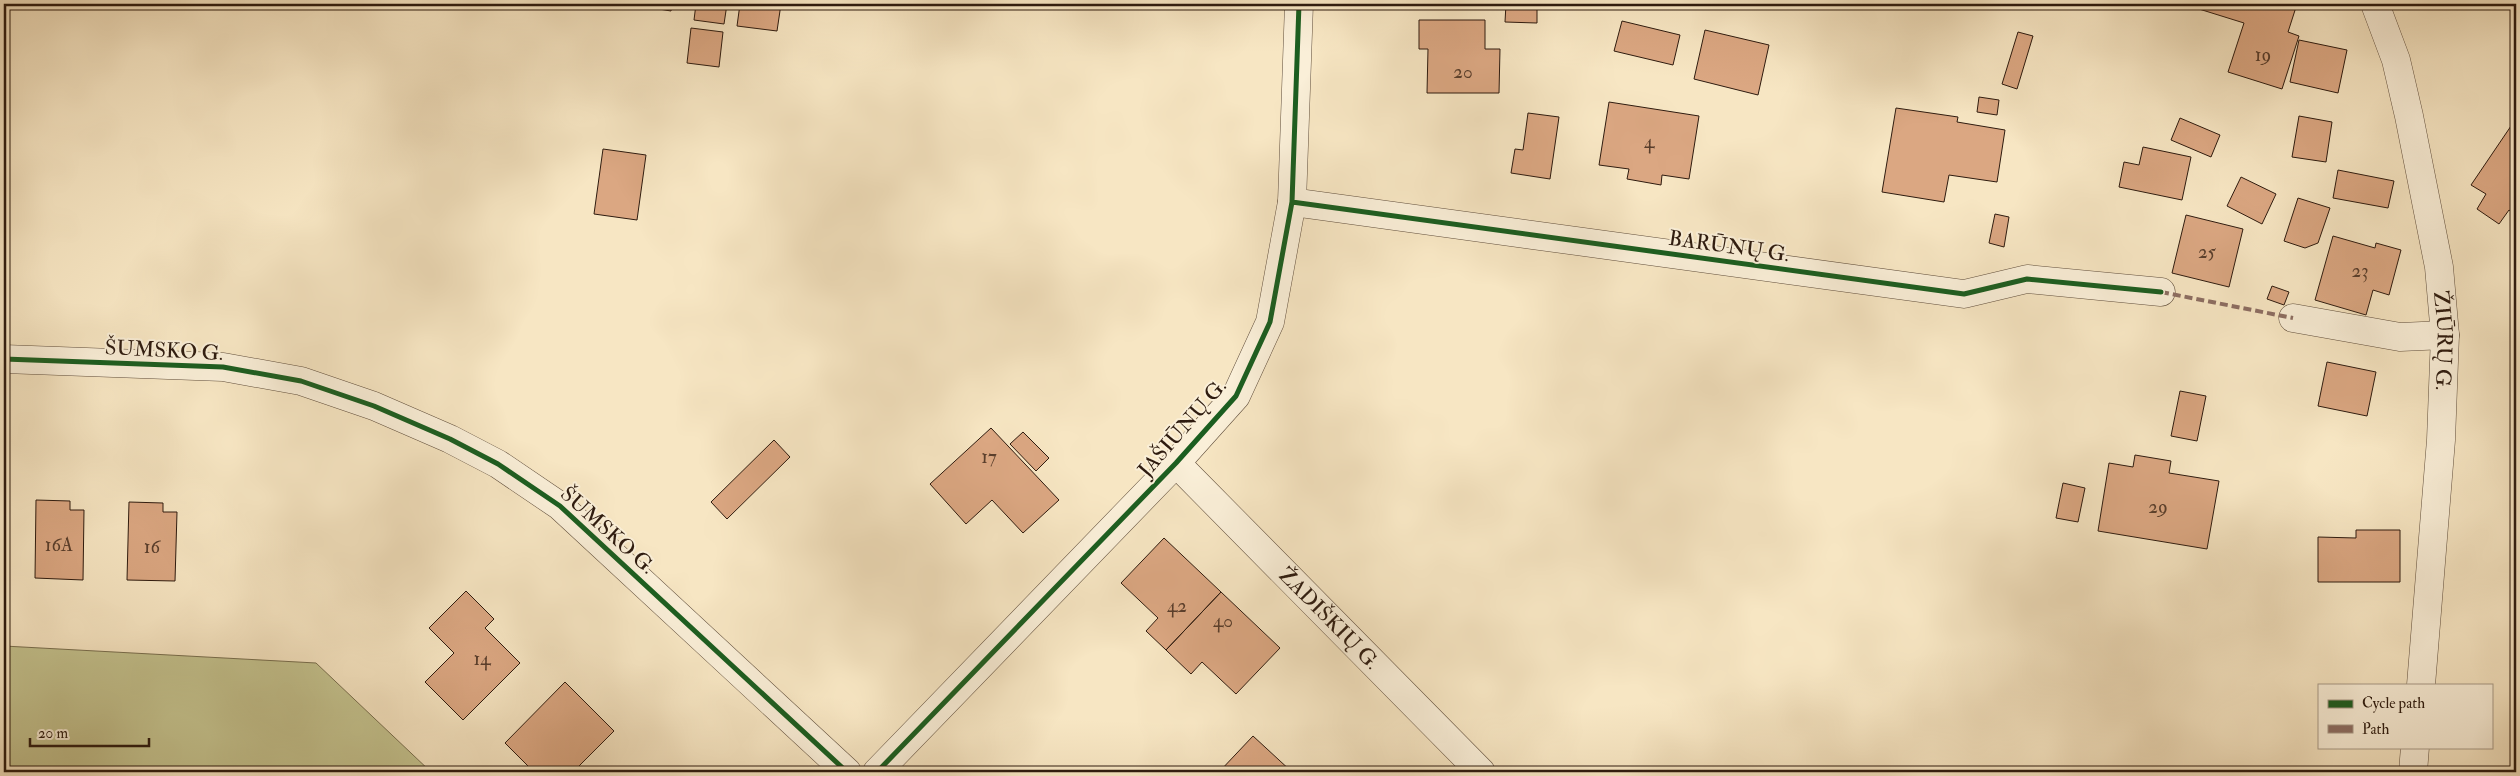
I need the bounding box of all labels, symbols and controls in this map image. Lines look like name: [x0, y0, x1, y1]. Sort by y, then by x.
house number: 19: [2255, 43, 2271, 67]
house number: 20: [1453, 60, 1473, 84]
house number: 4: [1644, 130, 1655, 154]
street label: BARŪNŲ G.: [1667, 225, 1791, 268]
house number: 25: [2198, 240, 2217, 264]
house number: 23: [2352, 259, 2368, 283]
street label: ŽIŪRŲ G.: [2427, 290, 2458, 391]
street label: ŠUMSKO G.: [104, 334, 224, 367]
street label: JAŠIŪNŲ G.: [1132, 373, 1233, 484]
house number: 17: [981, 445, 997, 469]
street label: ŠUMSKO G.: [555, 481, 661, 580]
house number: 29: [2148, 495, 2168, 519]
house number: 16A: [45, 533, 73, 557]
house number: 16: [144, 535, 162, 559]
street label: ŽADIŠKIŲ G.: [1272, 562, 1385, 675]
house number: 42: [1167, 594, 1187, 618]
house number: 40: [1213, 609, 1233, 633]
house number: 14: [473, 647, 491, 671]
legend: [2318, 684, 2492, 748]
text: Cycle path: [2362, 694, 2425, 714]
scale bar: [30, 716, 149, 748]
text: Path: [2362, 720, 2389, 739]
text: 20 m: [38, 724, 68, 743]

